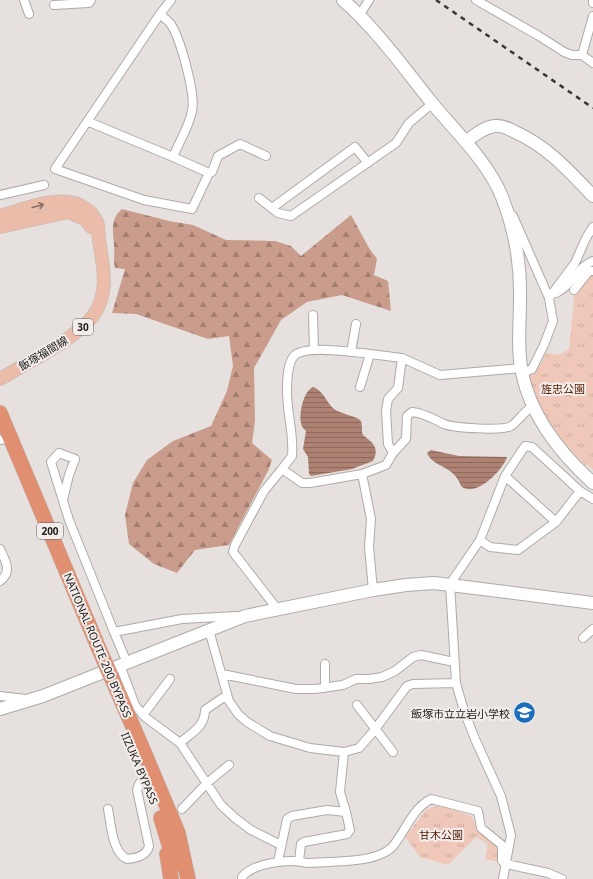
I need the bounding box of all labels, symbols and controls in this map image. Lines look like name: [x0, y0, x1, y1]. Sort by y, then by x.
one-way arrow: [31, 202, 44, 209]
road number: 30: [73, 319, 93, 335]
street label: 飯塚福間線: [16, 332, 70, 374]
park label: 旌忠公園: [541, 381, 585, 396]
road number: 200: [37, 523, 63, 539]
street label: NATIONAL ROUTE 200 BYPASS: [61, 570, 135, 720]
school or university icon: 飯塚市立立岩小学校: [512, 700, 538, 726]
place label: 飯塚市立立岩小学校: [411, 706, 510, 721]
street label: IIZUKA BYPASS: [118, 730, 162, 806]
park label: 甘木公園: [419, 827, 463, 842]

